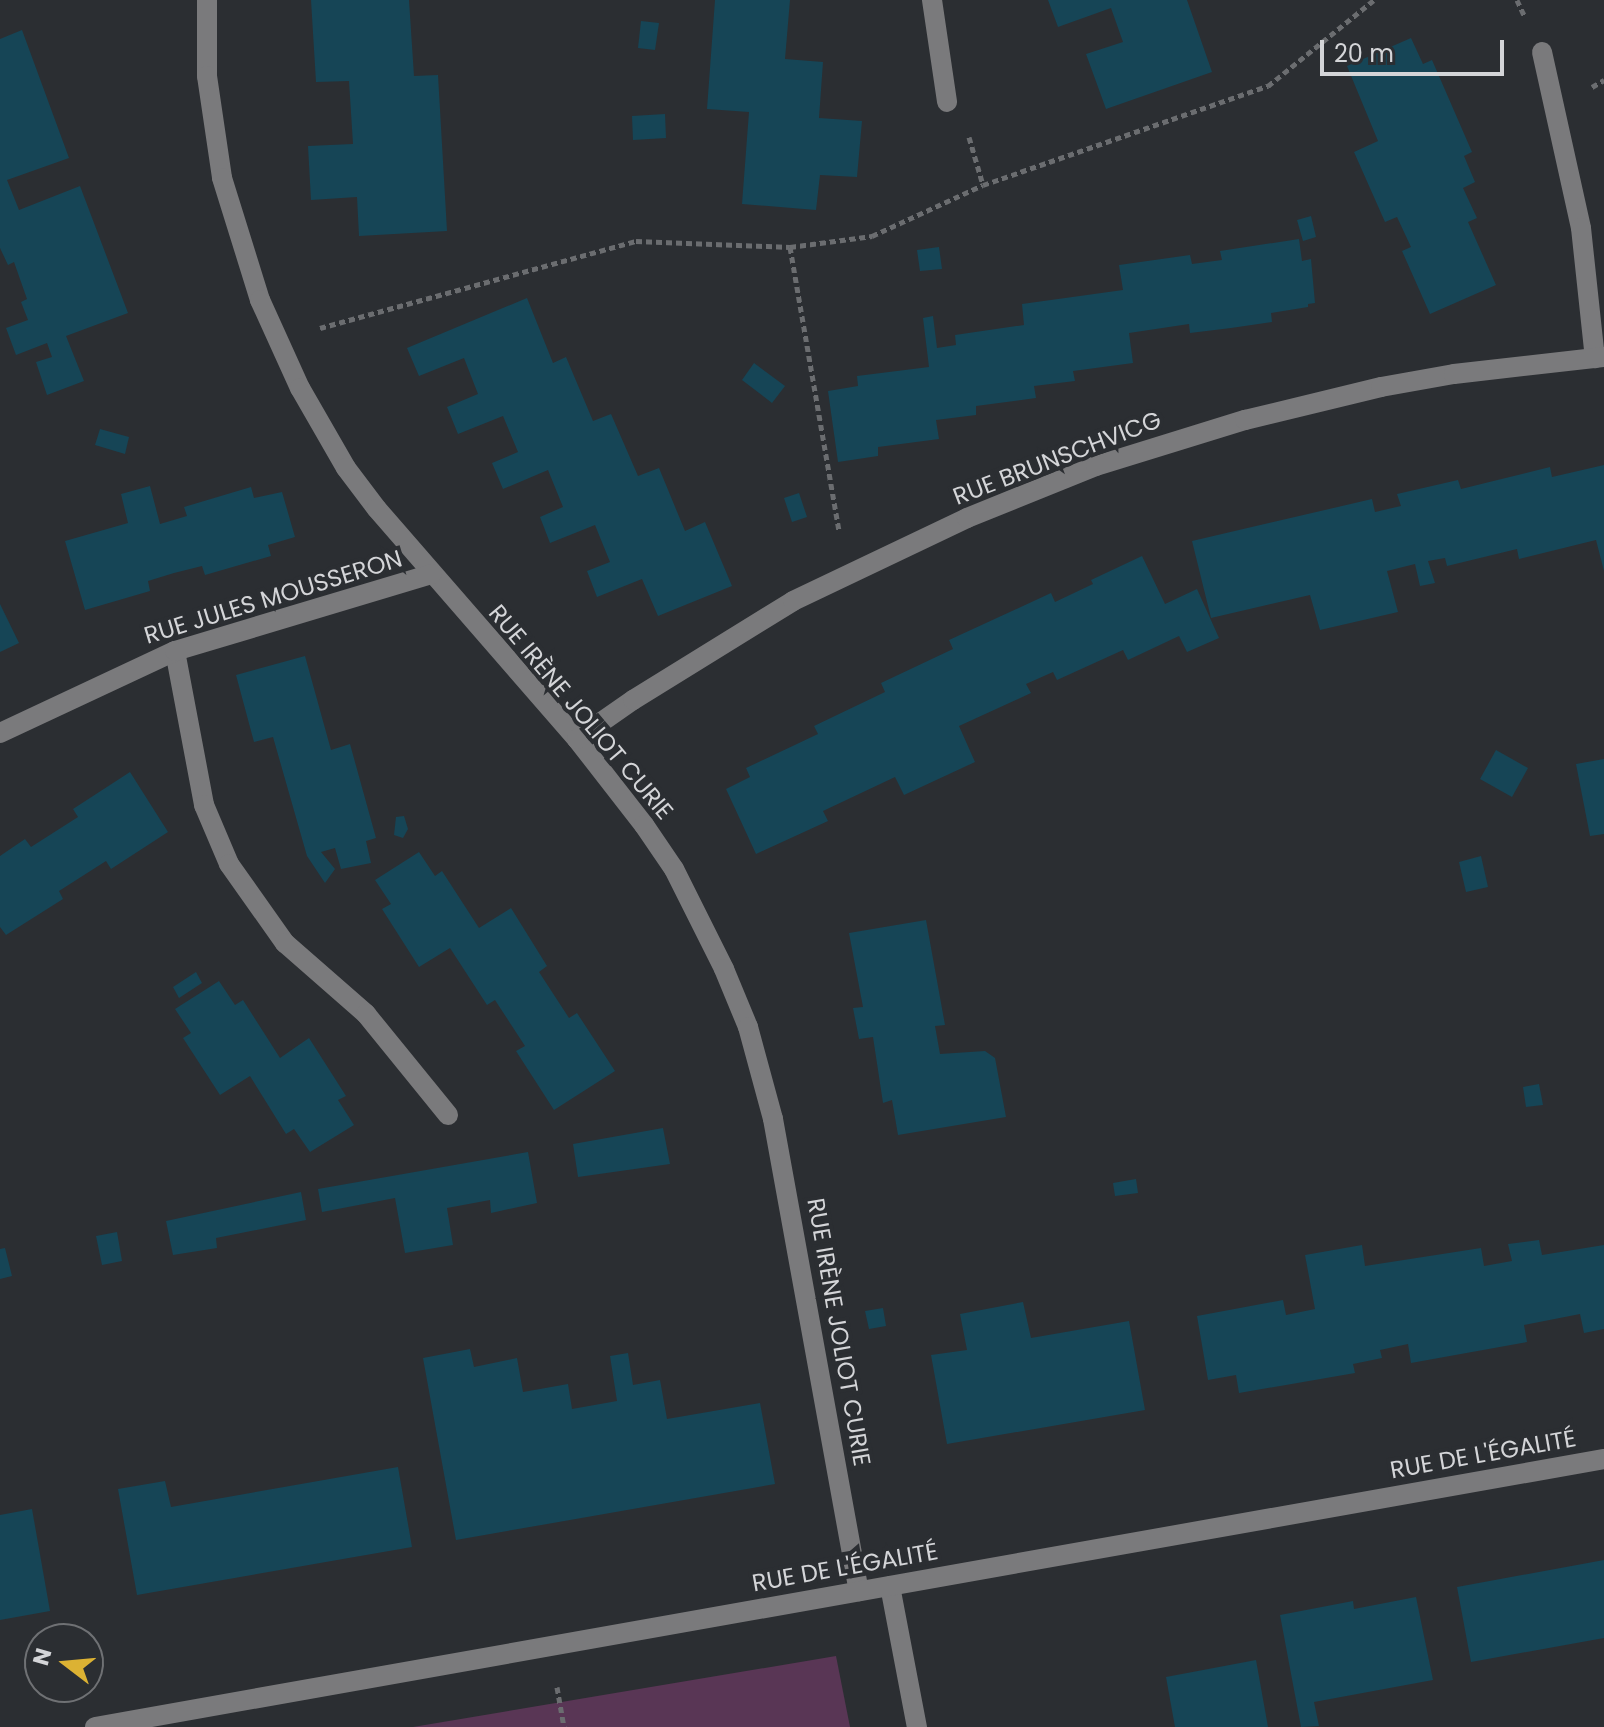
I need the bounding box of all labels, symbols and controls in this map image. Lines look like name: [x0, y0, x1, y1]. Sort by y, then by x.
scale bar: [1324, 24, 1508, 74]
text: 20 m: [1334, 37, 1394, 70]
street label: RUE BRUNSCHVICG: [949, 405, 1165, 511]
street label: RUE JULES MOUSSERON: [141, 544, 405, 650]
street label: RUE IRÈNE JOLIOT CURIE: [483, 599, 679, 825]
street label: RUE IRÈNE JOLIOT CURIE: [801, 1196, 877, 1468]
street label: RUE DE L'ÉGALITÉ: [1388, 1423, 1578, 1485]
street label: RUE DE L'ÉGALITÉ: [750, 1536, 940, 1598]
north arrow: [24, 1623, 104, 1703]
text: N: [25, 1645, 60, 1669]

